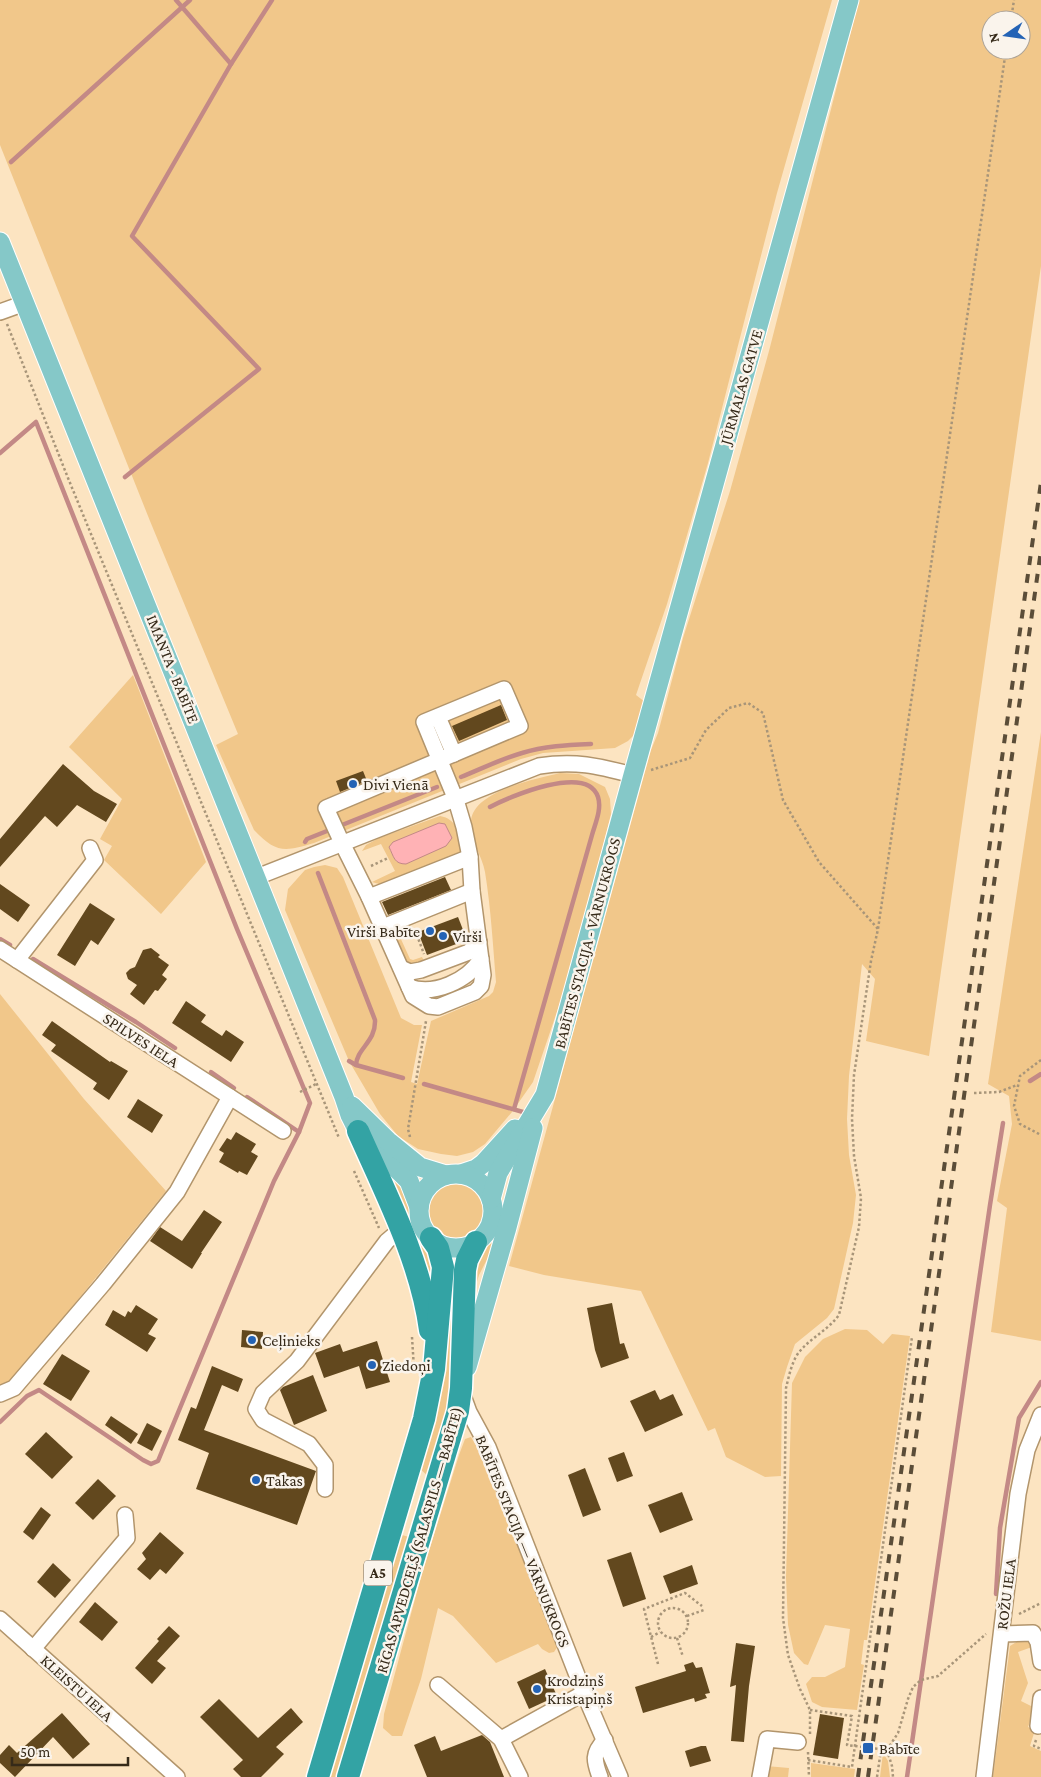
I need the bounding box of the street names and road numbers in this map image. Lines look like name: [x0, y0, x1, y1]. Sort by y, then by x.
street label: JŪRMALAS GATVE: [716, 327, 767, 449]
street label: IMANTA - BABĪTE: [143, 612, 203, 726]
street label: BABĪTES STACIJA - VĀRNUKROGS: [551, 836, 624, 1050]
street label: SPILVES IELA: [100, 1009, 183, 1071]
street label: RĪGAS APVEDCEĻŠ (SALASPILS — BABĪTE): [373, 1405, 467, 1676]
street label: BABĪTES STACIJA — VĀRNUKROGS: [472, 1432, 573, 1650]
street label: ROŽU IELA: [993, 1557, 1019, 1631]
road number: A5: [364, 1560, 392, 1586]
street label: KLEISTU IELA: [38, 1651, 117, 1725]

